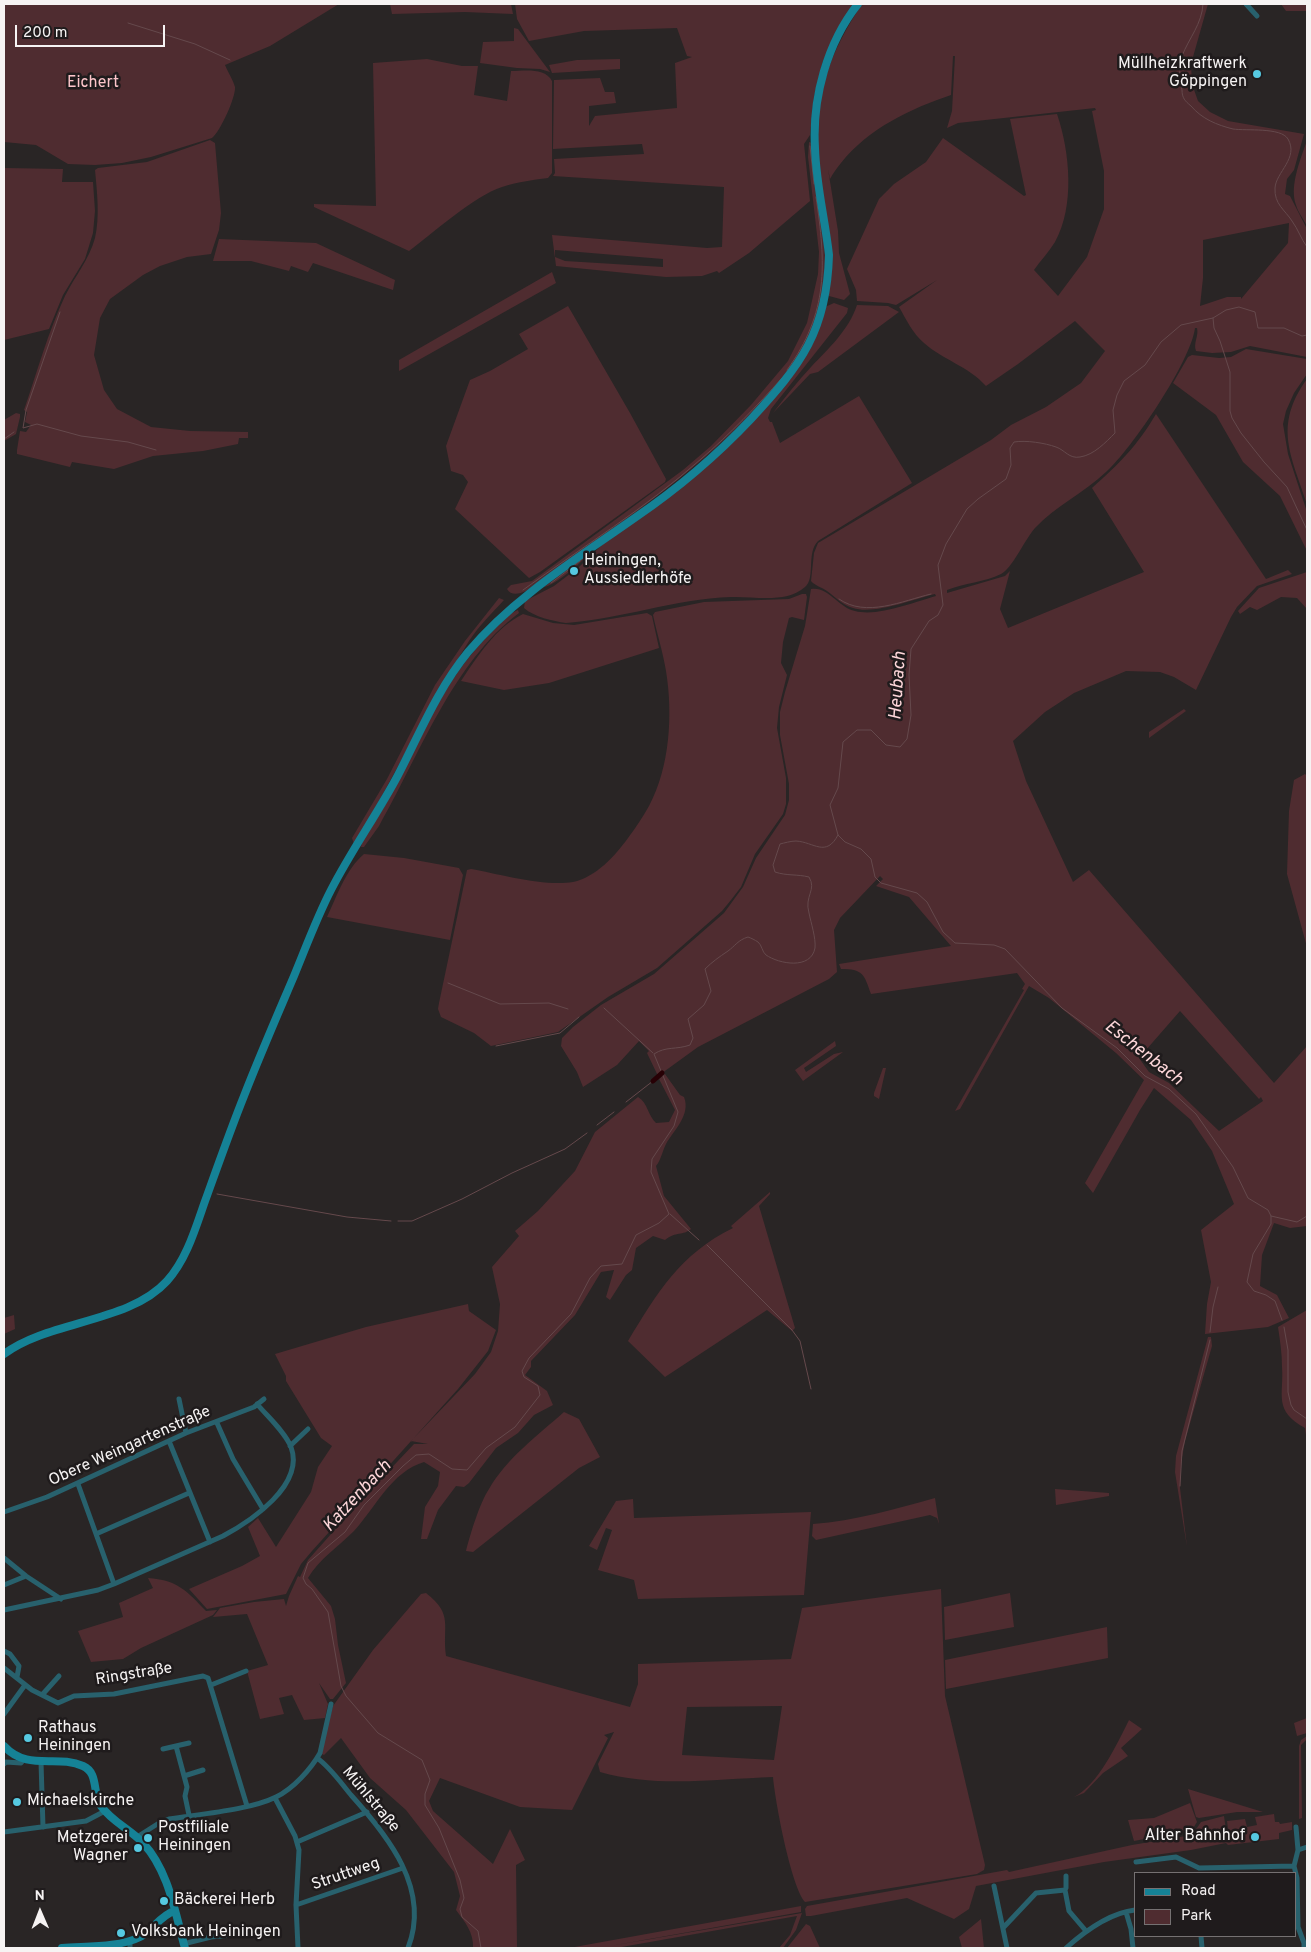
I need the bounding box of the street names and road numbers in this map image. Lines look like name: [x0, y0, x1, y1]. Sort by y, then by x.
street label: Obere Weingartenstraße: [46, 1403, 214, 1491]
street label: Ringstraße: [94, 1659, 174, 1691]
street label: Mühlstraße: [337, 1763, 403, 1837]
street label: Struttweg: [309, 1854, 383, 1896]

